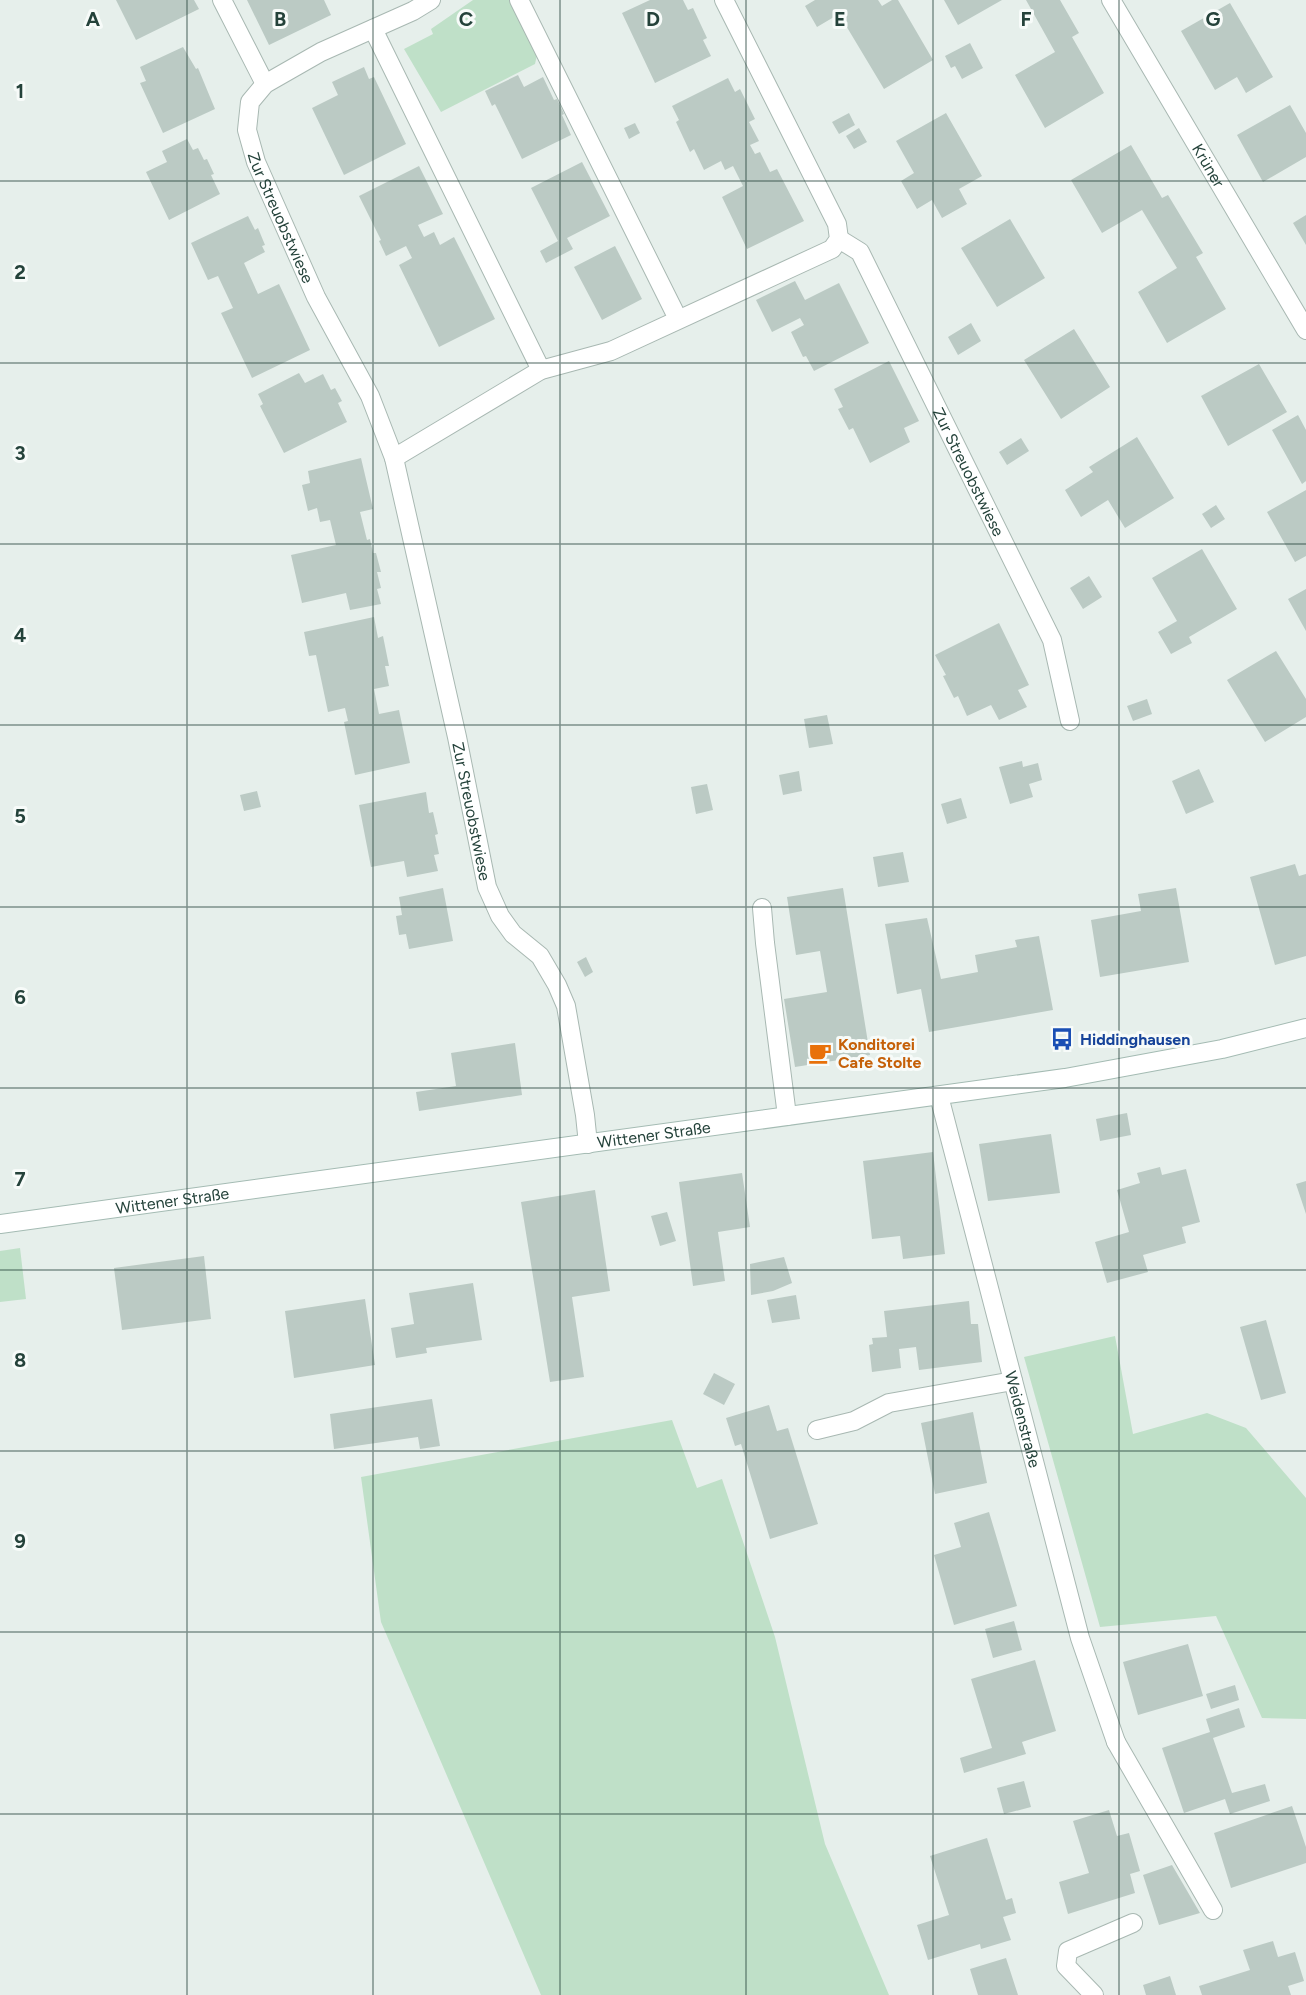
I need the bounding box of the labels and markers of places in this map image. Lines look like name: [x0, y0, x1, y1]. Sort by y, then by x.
bus stop icon: Hiddinghausen: [1049, 1026, 1075, 1052]
place label: Hiddinghausen: [1080, 1030, 1190, 1049]
place label: Konditorei Cafe Stolte: [838, 1035, 921, 1072]
cafe icon: Konditorei Cafe Stolte: [807, 1040, 833, 1066]

